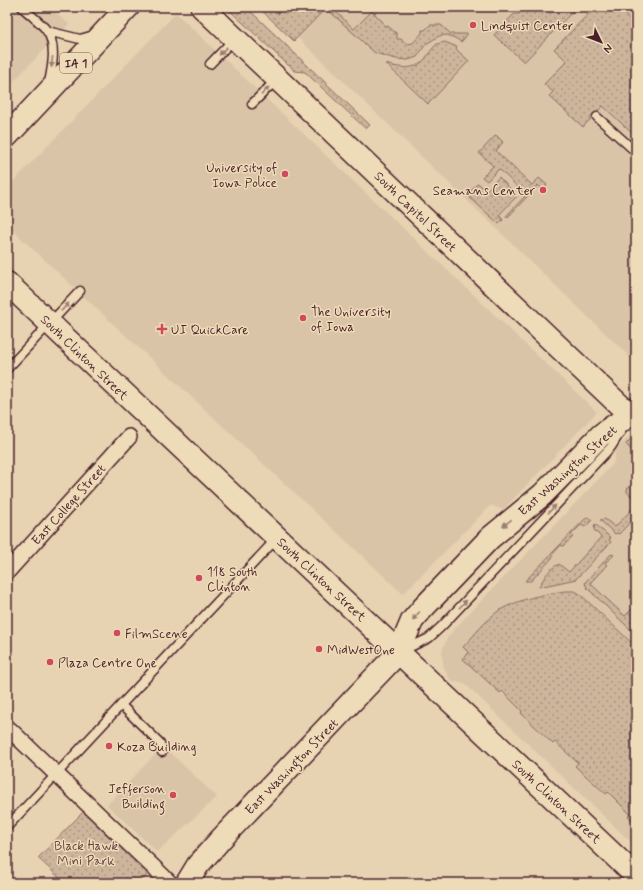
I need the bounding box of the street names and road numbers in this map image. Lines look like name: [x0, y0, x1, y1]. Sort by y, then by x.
road number: IA 1: [60, 53, 92, 73]
street label: South Capitol Street: [370, 168, 460, 256]
street label: South Clinton Street: [36, 312, 132, 405]
street label: East Washington Street: [515, 422, 622, 522]
street label: East College Street: [28, 461, 110, 549]
street label: South Clinton Street: [273, 534, 369, 626]
street label: East Washington Street: [242, 715, 344, 820]
street label: South Clinton Street: [508, 756, 604, 848]

